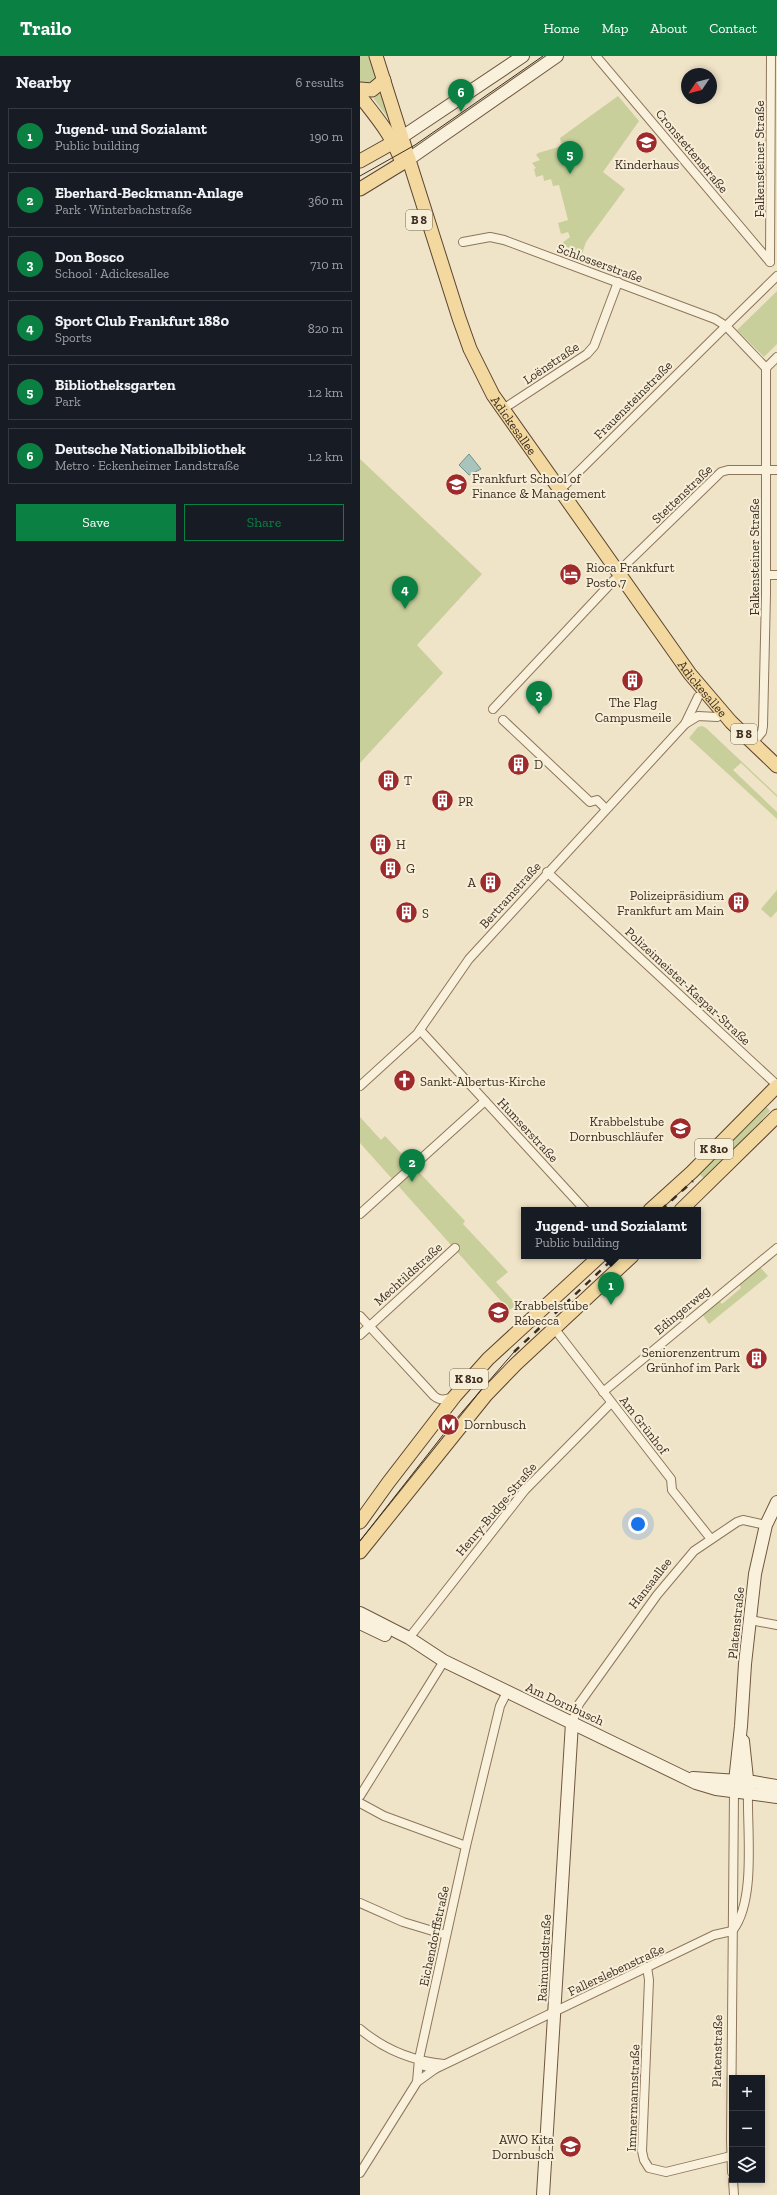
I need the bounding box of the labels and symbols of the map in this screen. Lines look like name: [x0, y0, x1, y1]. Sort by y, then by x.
north arrow: [681, 68, 717, 104]
pin: 6: [448, 79, 474, 112]
street label: Falkensteiner Straße: [752, 100, 767, 218]
street label: Cronstettenstraße: [653, 106, 731, 196]
school or university icon: Kinderhaus: [634, 129, 660, 155]
pin: 5: [557, 141, 583, 174]
place label: Kinderhaus: [615, 157, 680, 172]
road number: B 8: [406, 210, 432, 230]
street label: Schlosserstraße: [555, 241, 645, 285]
street label: Loënstraße: [520, 339, 582, 387]
street label: Frauensteinstraße: [591, 358, 675, 442]
street label: Adickesallee: [488, 393, 540, 458]
street label: Stettenstraße: [649, 462, 715, 526]
place label: Frankfurt School of Finance & Management: [472, 471, 606, 501]
school or university icon: Frankfurt School of Finance & Management: [444, 472, 470, 498]
street label: Falkensteiner Straße: [747, 498, 762, 616]
place label: Rioca Frankfurt Posto 7: [586, 560, 675, 590]
hotel icon: Rioca Frankfurt Posto 7: [558, 561, 584, 587]
pin: 4: [392, 576, 418, 609]
street label: Adickesallee: [675, 657, 731, 720]
building icon: The Flag Campusmeile: [620, 667, 646, 693]
pin: 3: [526, 681, 552, 714]
place label: The Flag Campusmeile: [595, 695, 671, 725]
road number: B 8: [731, 724, 757, 744]
building icon: D: [505, 751, 531, 777]
place label: D: [534, 757, 543, 772]
building icon: T: [375, 767, 401, 793]
place label: T: [404, 773, 412, 788]
building icon: PR: [429, 788, 455, 814]
place label: PR: [458, 794, 473, 809]
building icon: H: [368, 831, 394, 857]
place label: H: [396, 837, 406, 852]
building icon: G: [378, 855, 404, 881]
street label: Bertramstraße: [476, 859, 544, 931]
place label: G: [406, 861, 415, 876]
building icon: A: [478, 869, 504, 895]
place label: A: [468, 875, 477, 890]
place label: Polizeipräsidium Frankfurt am Main: [617, 888, 725, 918]
building icon: Polizeipräsidium Frankfurt am Main: [726, 889, 752, 915]
building icon: S: [394, 900, 420, 926]
place label: S: [422, 906, 429, 921]
street label: Polizeimeister-Kaspar-Straße: [622, 924, 754, 1048]
church icon: Sankt-Albertus-Kirche: [392, 1068, 418, 1094]
place label: Sankt-Albertus-Kirche: [420, 1074, 546, 1089]
street label: Humserstraße: [494, 1095, 562, 1165]
place label: Krabbelstube Dornbuschläufer: [569, 1114, 664, 1144]
school or university icon: Krabbelstube Dornbuschläufer: [667, 1115, 693, 1141]
road number: K 810: [695, 1139, 733, 1159]
pin: 2: [399, 1149, 425, 1182]
street label: Mechtildstraße: [371, 1239, 445, 1309]
pin: 1: [598, 1272, 624, 1305]
street label: Edingerweg: [651, 1283, 713, 1337]
place label: Krabbelstube Rebecca: [514, 1298, 588, 1328]
school or university icon: Krabbelstube Rebecca: [485, 1299, 511, 1325]
place label: Seniorenzentrum Grünhof im Park: [642, 1345, 741, 1375]
building icon: Seniorenzentrum Grünhof im Park: [743, 1346, 769, 1372]
road number: K 810: [450, 1369, 488, 1389]
street label: Am Grünhof: [617, 1393, 672, 1458]
metro station icon: Dornbusch: [436, 1411, 462, 1437]
place label: Dornbusch: [464, 1417, 527, 1432]
street label: Henry-Budge-Straße: [453, 1459, 539, 1559]
your location: [628, 1514, 648, 1534]
street label: Hansaallee: [625, 1554, 675, 1612]
street label: Platenstraße: [725, 1586, 747, 1660]
street label: Am Dornbusch: [524, 1679, 607, 1729]
street label: Eichendorffstraße: [416, 1884, 452, 1988]
street label: Raimundstraße: [534, 1914, 554, 2002]
street label: Fallerslebenstraße: [565, 1941, 667, 1999]
street label: Platenstraße: [709, 2015, 725, 2087]
street label: Immermannstraße: [624, 2044, 642, 2152]
place label: AWO Kita Dornbusch: [492, 2132, 555, 2162]
school or university icon: AWO Kita Dornbusch: [557, 2133, 583, 2159]

